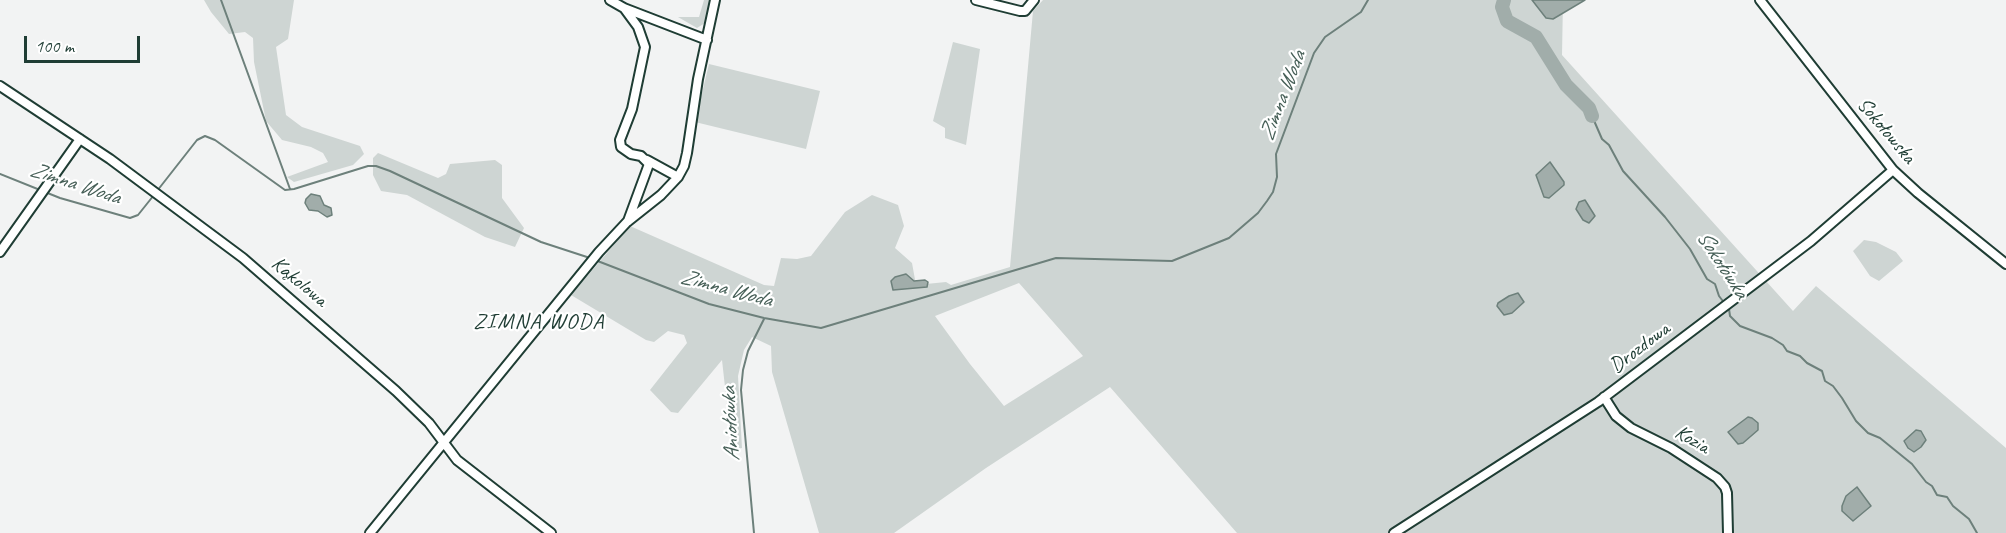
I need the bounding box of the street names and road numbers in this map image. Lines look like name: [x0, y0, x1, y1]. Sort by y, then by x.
street label: Sokołowska: [1851, 93, 1921, 169]
street label: Kąkolowa: [266, 251, 332, 313]
street label: Drozdowa: [1605, 317, 1675, 379]
street label: Kozia: [1670, 420, 1714, 460]

